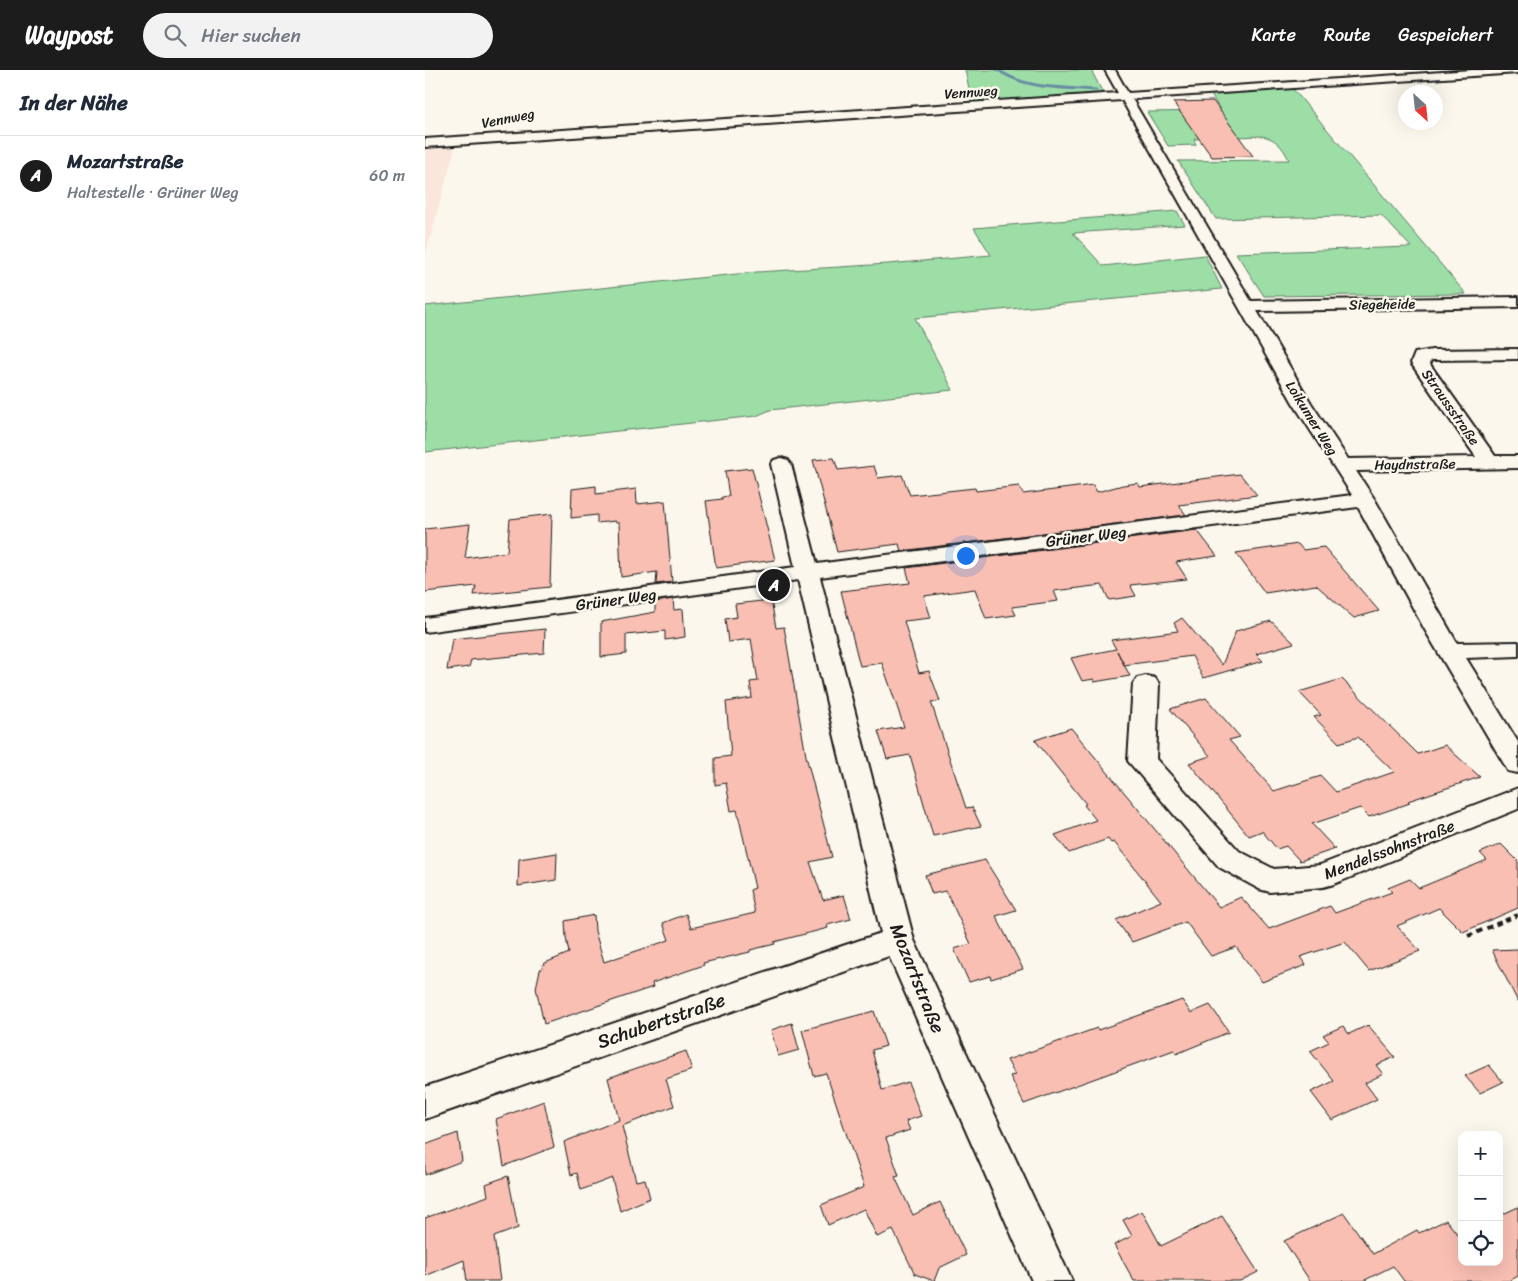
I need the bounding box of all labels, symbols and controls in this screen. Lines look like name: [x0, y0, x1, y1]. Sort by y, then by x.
search box: [143, 13, 493, 58]
text: Waypost: [25, 14, 113, 56]
text: Hier suchen: [201, 19, 301, 52]
text: Karte: [1251, 19, 1296, 51]
text: Route: [1324, 19, 1370, 51]
text: Gespeichert: [1398, 19, 1493, 51]
icon: search: [161, 21, 189, 49]
street label: Vennweg: [944, 78, 999, 107]
text: In der Nähe: [20, 84, 128, 122]
north arrow: [1398, 85, 1443, 130]
street label: Vennweg: [479, 101, 537, 136]
text: Mozartstraße: [67, 145, 183, 178]
text: A: [31, 161, 41, 190]
text: 60 m: [369, 161, 405, 190]
text: Haltestelle · Grüner Weg: [67, 178, 239, 207]
street label: Siegeheide: [1349, 291, 1416, 318]
street label: Straussstraße: [1415, 364, 1486, 451]
street label: Loikumer Weg: [1279, 376, 1345, 461]
street label: Haydnstraße: [1374, 451, 1456, 478]
street label: Grüner Weg: [1044, 517, 1128, 556]
your location: [953, 543, 979, 569]
pin: A: [758, 566, 790, 604]
street label: Grüner Weg: [574, 579, 658, 620]
street label: Mendelssohnstraße: [1319, 811, 1459, 888]
street label: Mozartstraße: [880, 918, 955, 1039]
street label: Schubertstraße: [593, 983, 730, 1058]
map controls: [1458, 1131, 1503, 1266]
button: +: [1458, 1131, 1503, 1176]
button: −: [1458, 1176, 1503, 1221]
button: locate: [1458, 1221, 1503, 1266]

